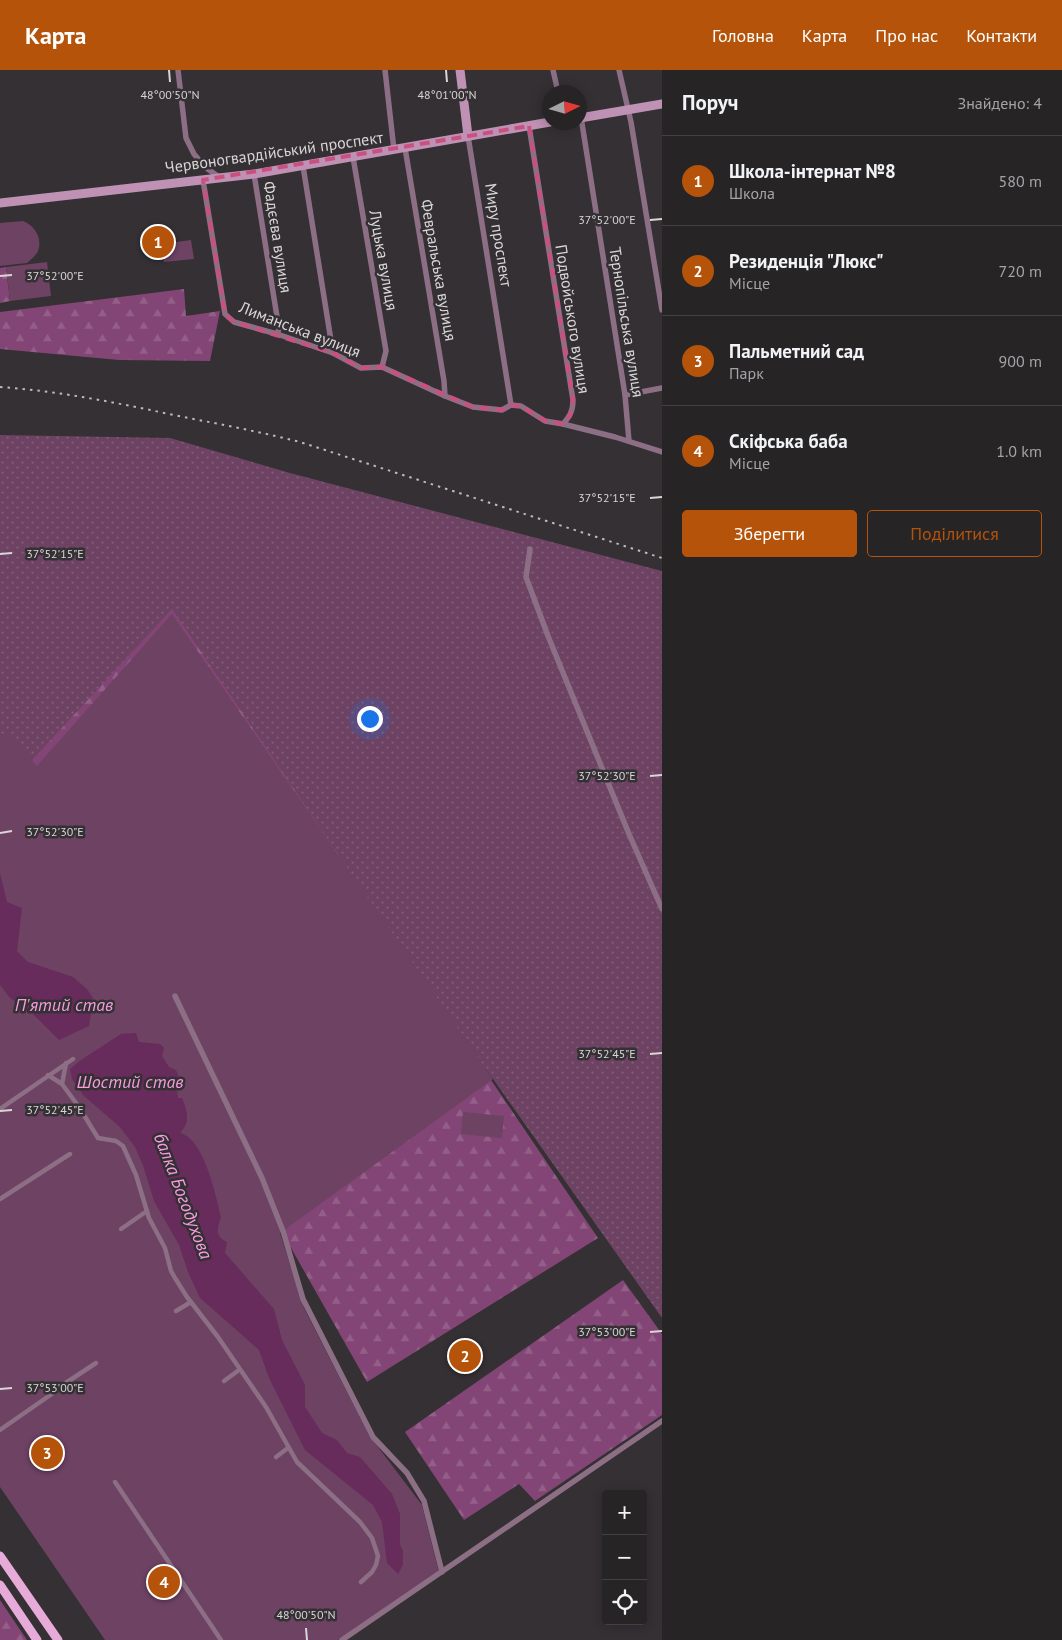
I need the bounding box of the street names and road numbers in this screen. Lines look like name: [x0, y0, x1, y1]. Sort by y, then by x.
street label: Червоногвардійський проспект: [164, 127, 385, 177]
street label: Фадєєва вулиця: [259, 180, 297, 294]
street label: Миру проспект: [481, 182, 517, 289]
street label: Февральська вулиця: [417, 198, 461, 342]
street label: Луцька вулиця: [365, 207, 403, 312]
street label: Подвойського вулиця: [551, 243, 595, 395]
street label: Тернопільська вулиця: [605, 245, 649, 399]
street label: Лиманська вулиця: [236, 296, 364, 361]

